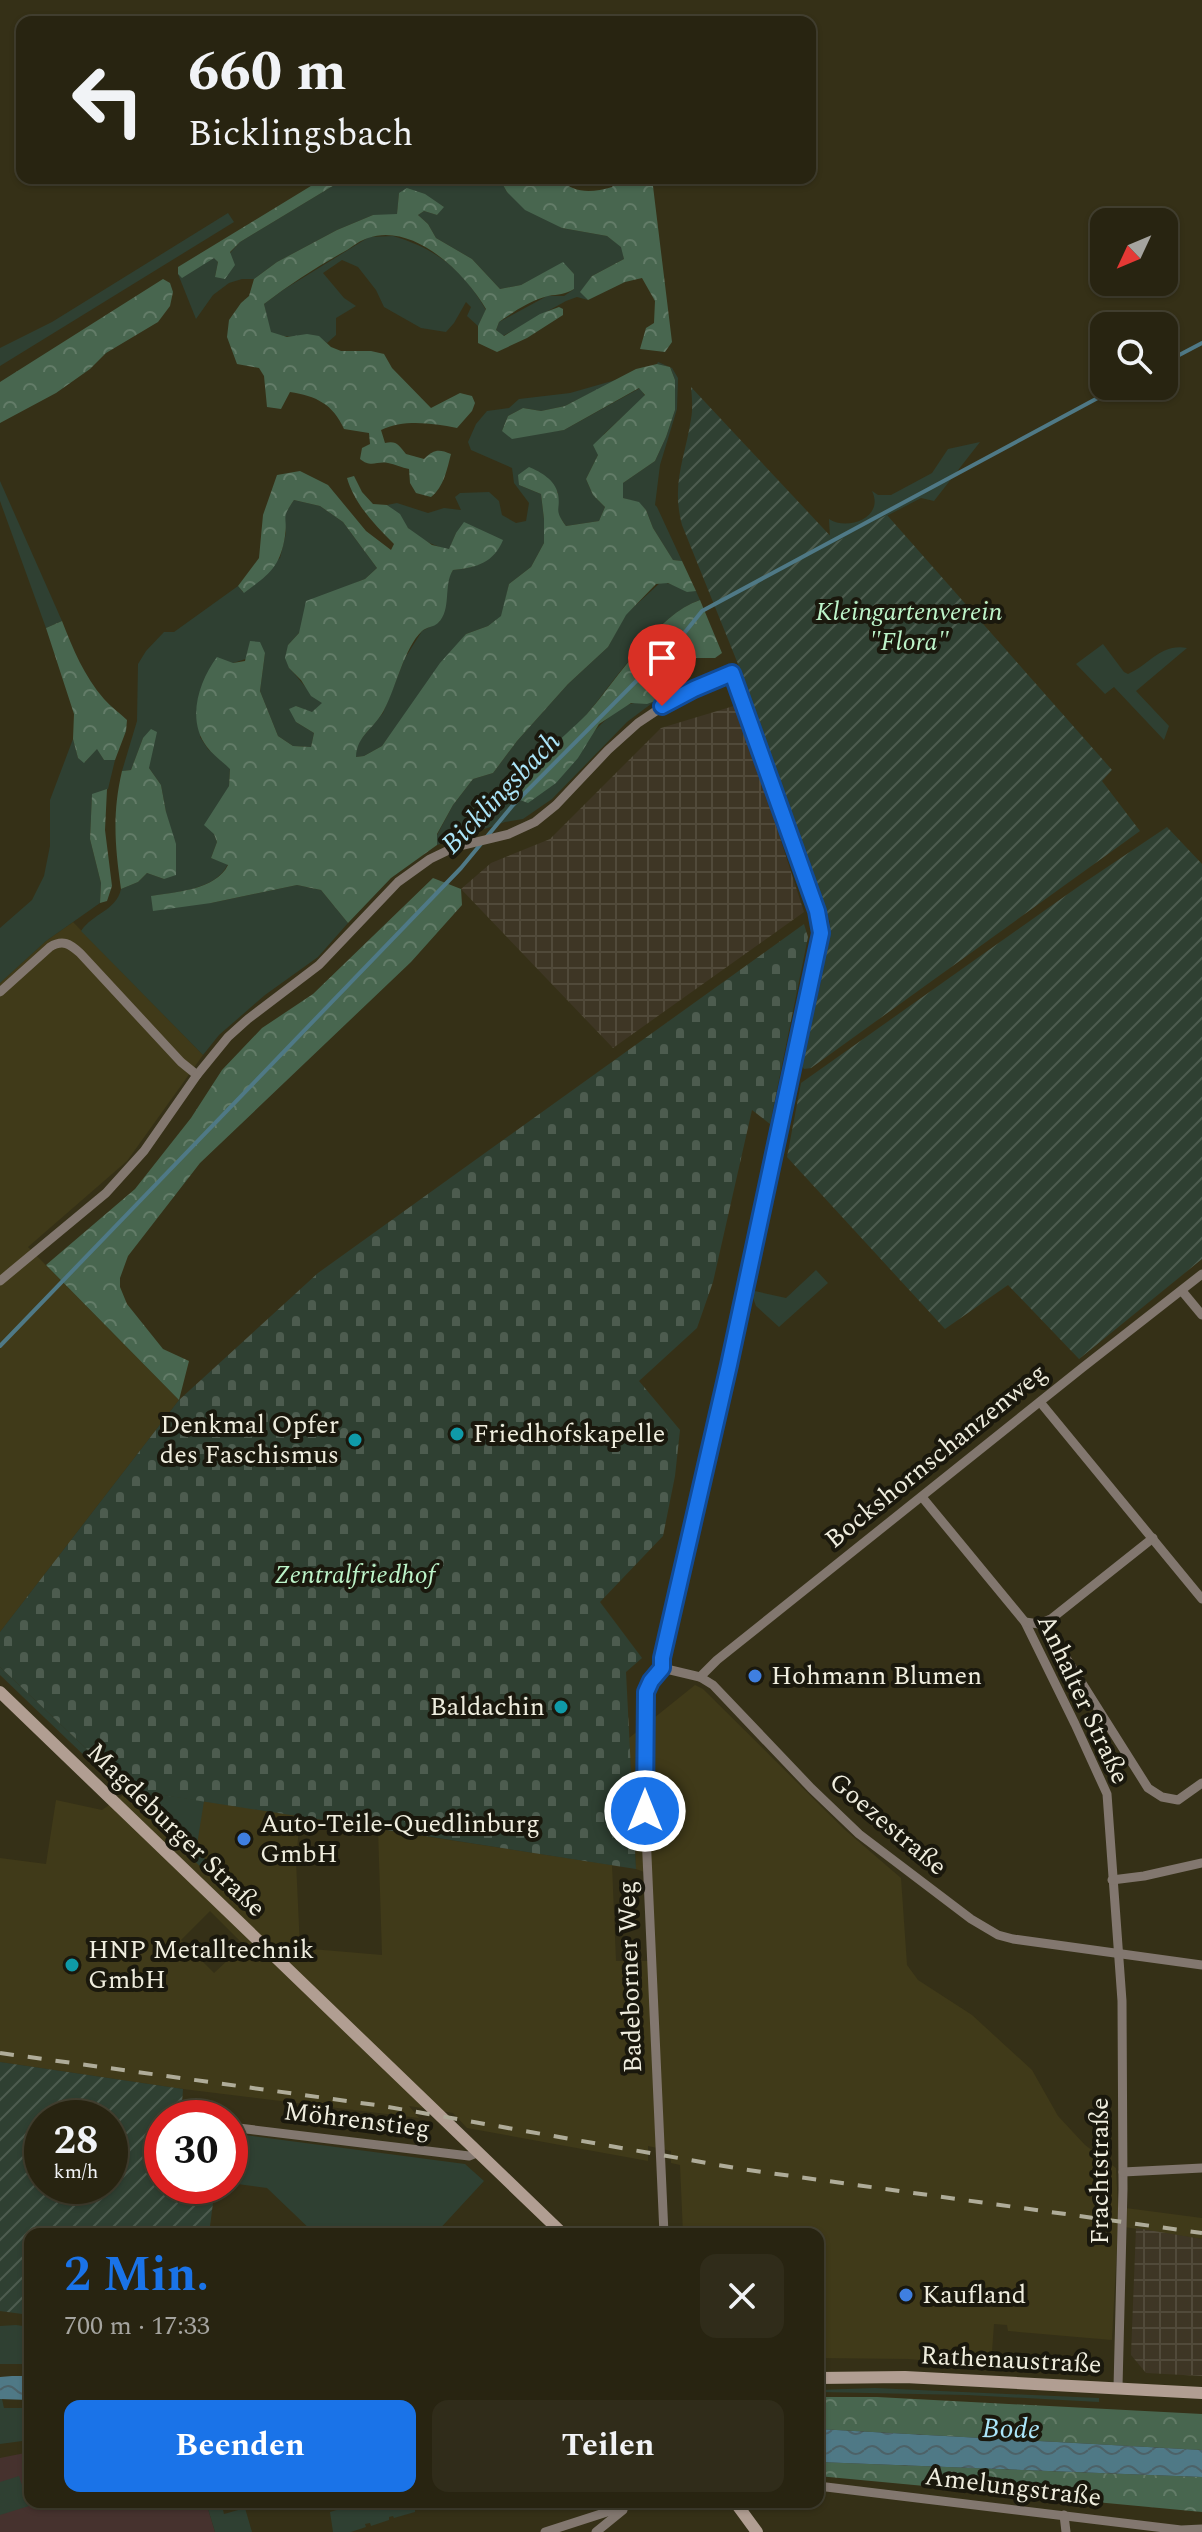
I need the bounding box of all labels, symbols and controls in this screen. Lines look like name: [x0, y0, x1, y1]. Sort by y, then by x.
text: 660 m: [188, 30, 347, 115]
icon: left: [56, 48, 160, 152]
text: Bicklingsbach: [188, 107, 413, 162]
north arrow: [1090, 208, 1178, 296]
map controls: [1090, 208, 1178, 400]
button: search: [1090, 312, 1178, 400]
park label: Kleingartenverein "Flora": [816, 592, 1003, 662]
pin: [628, 624, 696, 706]
icon: arrive: [640, 636, 684, 680]
water label: Bicklingsbach: [431, 722, 571, 864]
street label: Bockshornschanzenweg: [816, 1354, 1056, 1558]
place label: Denkmal Opfer des Faschismus: [160, 1405, 339, 1475]
place label: Friedhofskapelle: [473, 1414, 665, 1454]
marker: Friedhofskapelle: [448, 1425, 466, 1443]
marker: Denkmal Opfer des Faschismus: [346, 1431, 364, 1449]
park label: Zentralfriedhof: [274, 1555, 439, 1595]
street label: Anhalter Straße: [1026, 1607, 1140, 1791]
place label: Hohmann Blumen: [771, 1656, 982, 1696]
marker: Hohmann Blumen: [746, 1667, 764, 1685]
place label: Baldachin: [430, 1687, 545, 1727]
marker: Baldachin: [552, 1698, 570, 1716]
street label: Magdeburger Straße: [77, 1733, 275, 1927]
street label: Goezestraße: [820, 1763, 956, 1885]
position arrow: [603, 1769, 687, 1853]
place label: Auto-Teile-Quedlinburg GmbH: [260, 1804, 540, 1874]
marker: Auto-Teile-Quedlinburg GmbH: [235, 1830, 253, 1848]
street label: Badeborner Weg: [607, 1880, 653, 2074]
place label: HNP Metalltechnik GmbH: [88, 1930, 314, 2000]
marker: HNP Metalltechnik GmbH: [63, 1956, 81, 1974]
street label: Möhrenstieg: [281, 2091, 433, 2149]
street label: Frachtstraße: [1080, 2097, 1120, 2245]
speed limit sign: 30: [144, 2100, 248, 2204]
text: 28: [54, 2111, 98, 2172]
text: km/h: [54, 2157, 99, 2187]
text: 2 Min.: [64, 2239, 209, 2312]
button: close: [700, 2254, 784, 2338]
place label: Kaufland: [922, 2275, 1026, 2315]
marker: Kaufland: [897, 2286, 915, 2304]
text: 700 m · 17:33: [64, 2306, 210, 2346]
street label: Rathenaustraße: [919, 2335, 1103, 2385]
button: Beenden: [64, 2400, 416, 2492]
button: Teilen: [432, 2400, 784, 2492]
water label: Bode: [981, 2407, 1041, 2451]
street label: Amelungstraße: [922, 2456, 1104, 2518]

